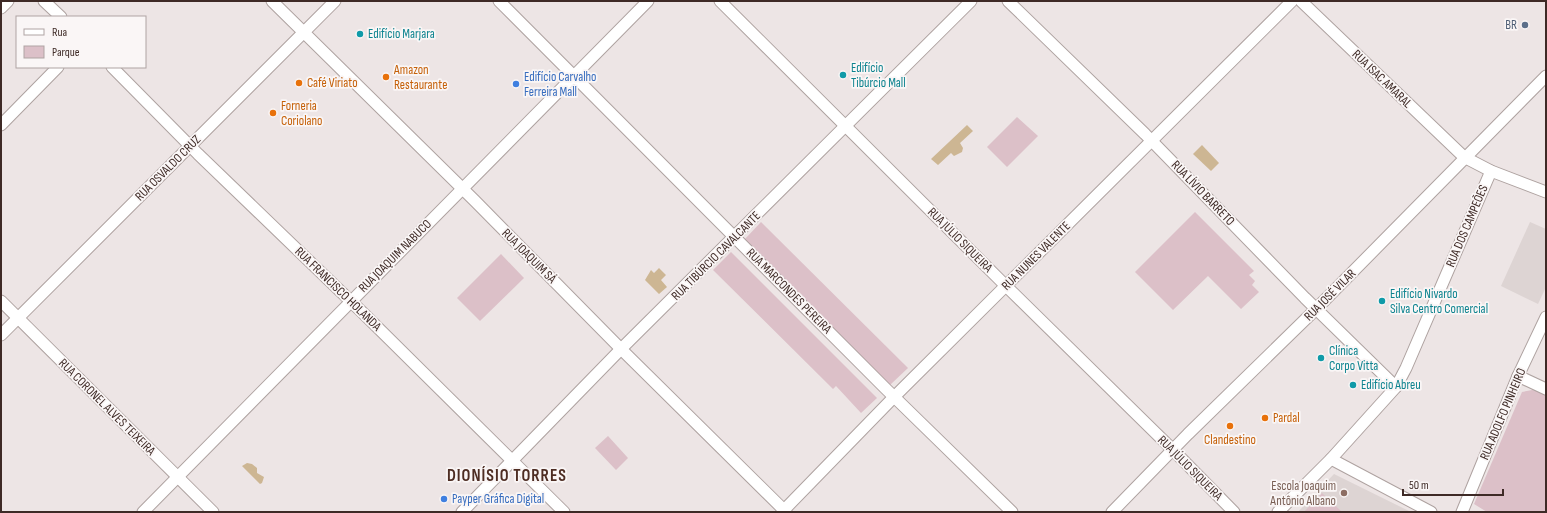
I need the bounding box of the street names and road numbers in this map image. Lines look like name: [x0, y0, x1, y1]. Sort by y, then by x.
street label: RUA ISAC AMARAL: [1349, 46, 1415, 112]
street label: RUA OSVALDO CRUZ: [132, 131, 205, 204]
street label: RUA LÍVIO BARRETO: [1168, 157, 1238, 229]
street label: RUA DOS CAMPEÕES: [1442, 182, 1492, 270]
street label: RUA JÚLIO SIQUEIRA: [924, 204, 996, 276]
street label: RUA TIBÚRCIO CAVALCANTE: [668, 208, 764, 304]
street label: RUA JOAQUIM NABUCO: [355, 216, 435, 296]
street label: RUA NUNES VALENTE: [998, 218, 1074, 294]
street label: RUA JOAQUIM SÁ: [498, 225, 560, 287]
street label: RUA FRANCISCO HOLANDA: [291, 244, 385, 335]
street label: RUA MARCONDES PEREIRA: [743, 245, 835, 337]
street label: RUA JOSÉ VILAR: [1301, 266, 1359, 324]
street label: RUA CORONEL ALVES TEIXEIRA: [55, 355, 159, 459]
street label: RUA ADOLFO PINHEIRO: [1476, 366, 1530, 462]
street label: RUA JÚLIO SIQUEIRA: [1154, 432, 1226, 504]

